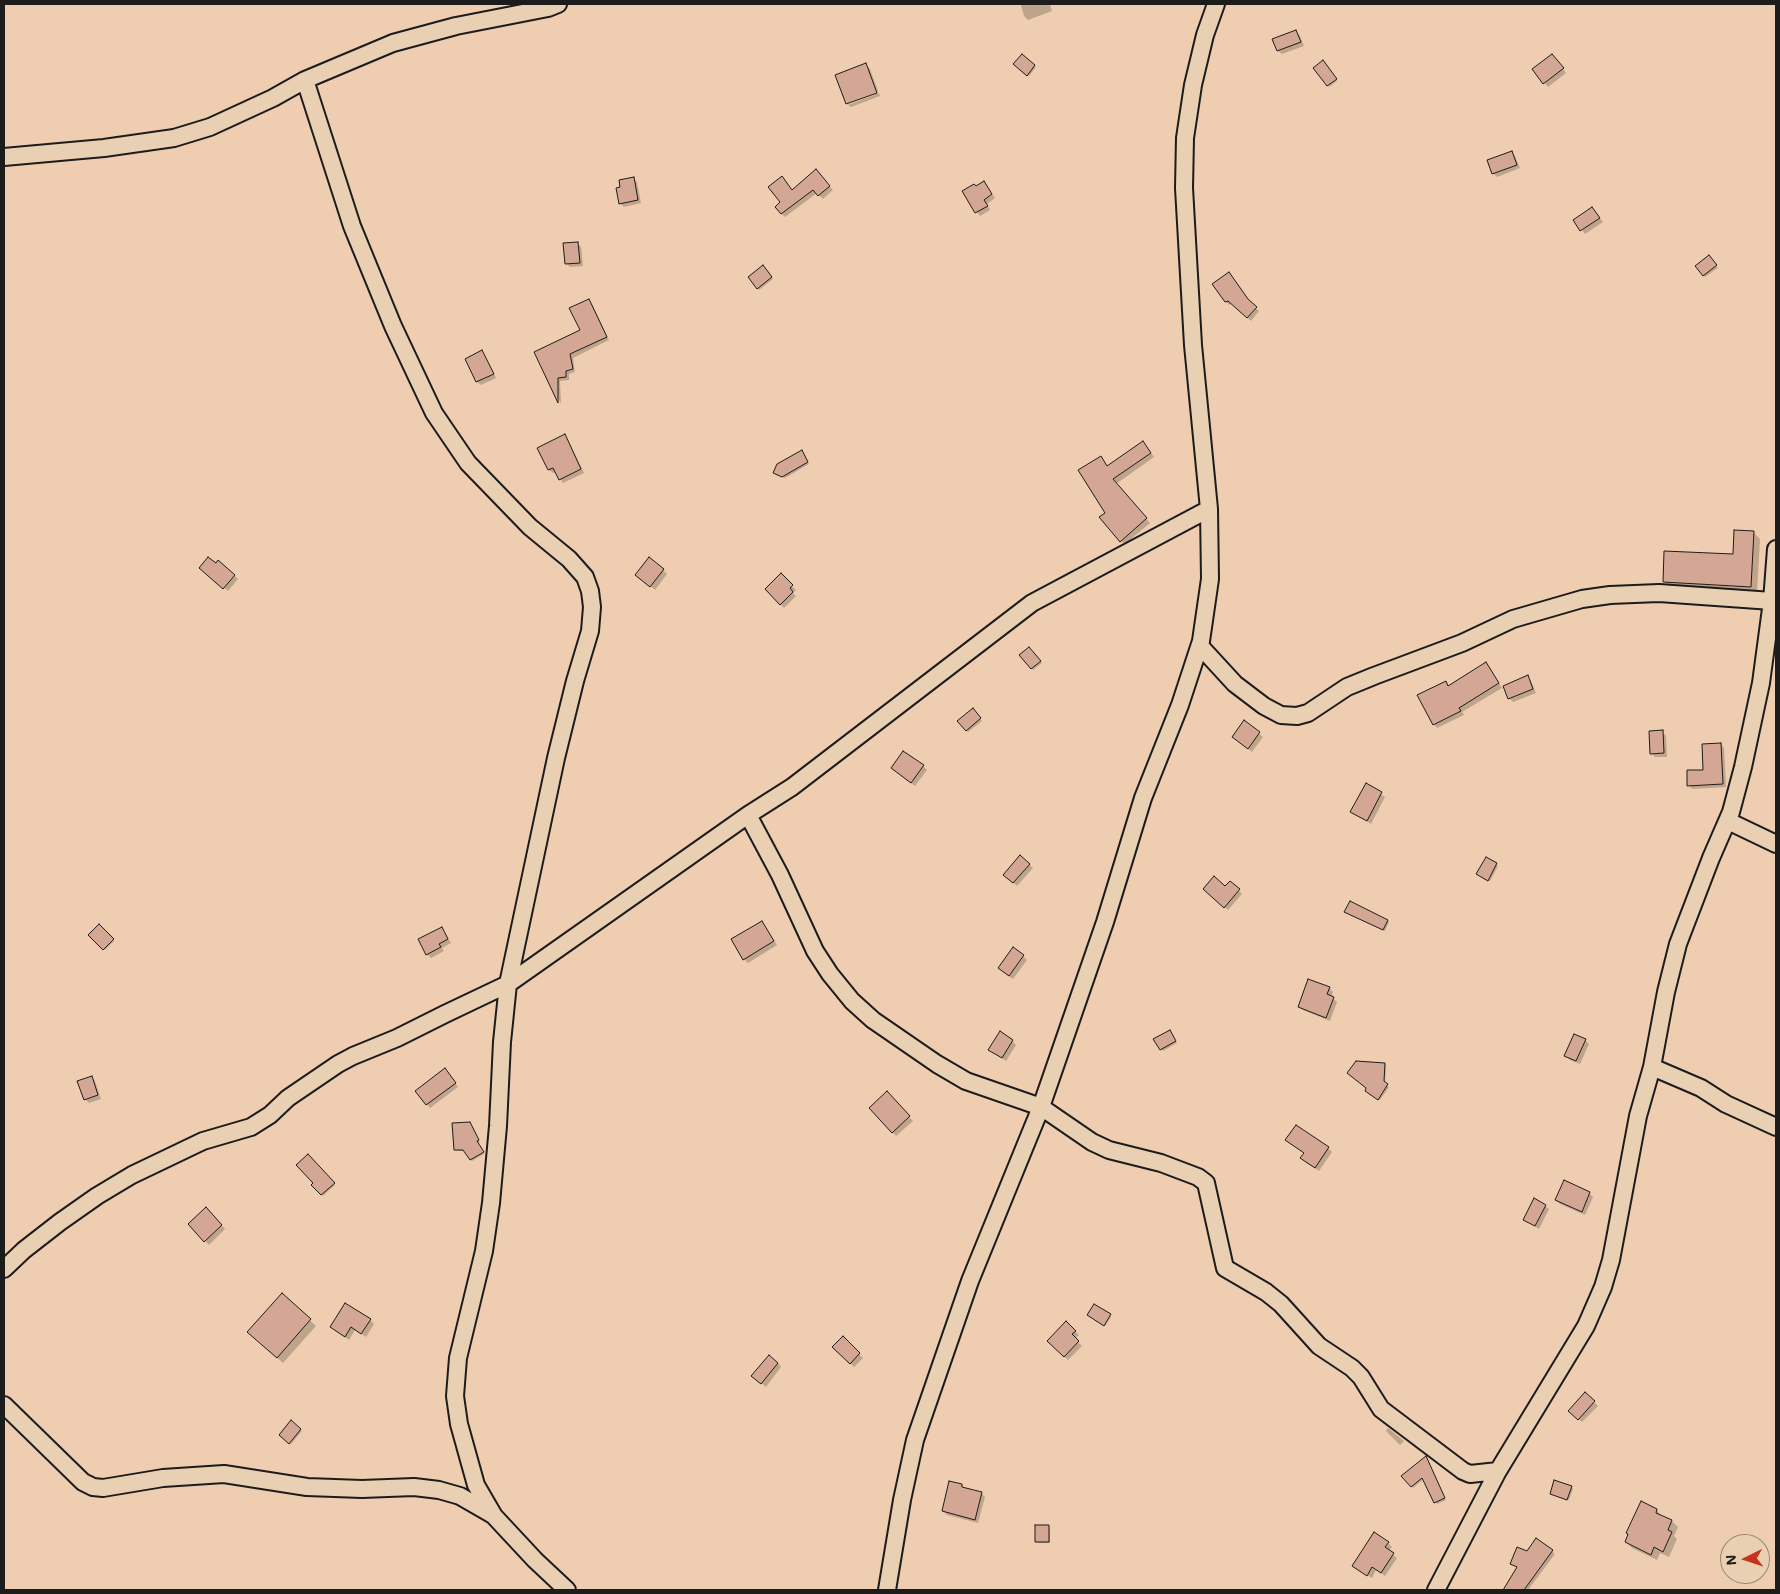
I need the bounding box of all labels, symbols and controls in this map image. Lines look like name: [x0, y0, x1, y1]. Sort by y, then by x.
north arrow: [1720, 1534, 1770, 1584]
text: N: [1721, 1554, 1740, 1566]

